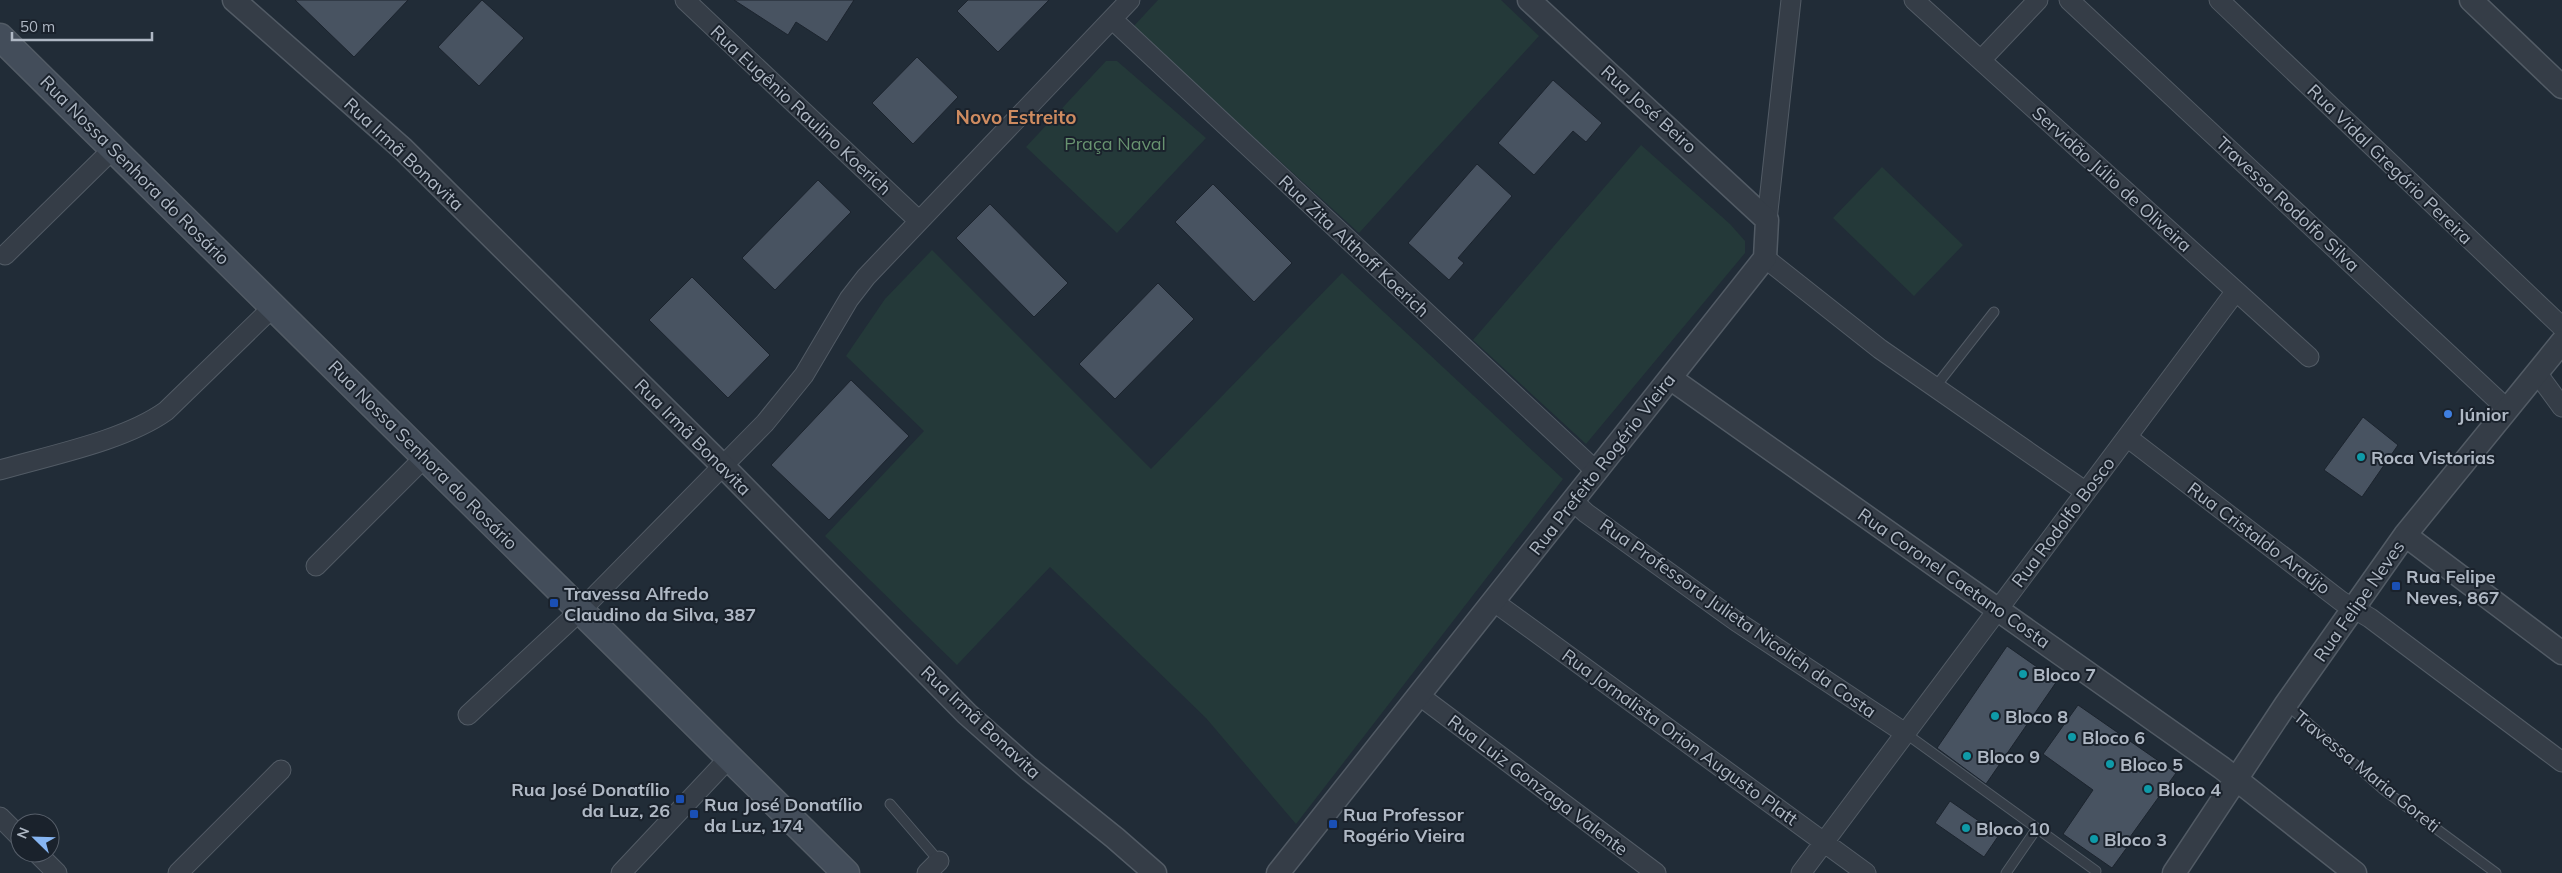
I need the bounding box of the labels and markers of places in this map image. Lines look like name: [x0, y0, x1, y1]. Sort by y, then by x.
place label: Júnior: [2458, 403, 2509, 426]
marker: Júnior: [2442, 408, 2454, 420]
place label: Roca Vistorias: [2371, 446, 2495, 469]
marker: Roca Vistorias: [2355, 451, 2367, 463]
place label: Rua Felipe Neves, 867: [2406, 565, 2500, 609]
marker: Rua Felipe Neves, 867: [2390, 580, 2402, 592]
place label: Travessa Alfredo Claudino da Silva, 387: [564, 582, 756, 626]
marker: Travessa Alfredo Claudino da Silva, 387: [548, 597, 560, 609]
place label: Bloco 7: [2033, 663, 2096, 686]
marker: Bloco 7: [2017, 668, 2029, 680]
place label: Bloco 8: [2005, 705, 2068, 728]
marker: Bloco 8: [1989, 710, 2001, 722]
place label: Bloco 6: [2082, 726, 2145, 749]
marker: Bloco 6: [2066, 731, 2078, 743]
place label: Bloco 9: [1977, 745, 2040, 768]
marker: Bloco 9: [1961, 750, 1973, 762]
place label: Bloco 5: [2120, 753, 2183, 776]
marker: Bloco 5: [2104, 758, 2116, 770]
place label: Rua José Donatílio da Luz, 26: [511, 778, 670, 822]
place label: Bloco 4: [2158, 778, 2221, 801]
marker: Bloco 4: [2142, 783, 2154, 795]
marker: Rua José Donatílio da Luz, 26: [674, 793, 686, 805]
place label: Rua José Donatílio da Luz, 174: [704, 793, 863, 837]
place label: Rua Professor Rogério Vieira: [1343, 803, 1465, 847]
marker: Rua José Donatílio da Luz, 174: [688, 808, 700, 820]
place label: Bloco 10: [1976, 817, 2050, 840]
marker: Rua Professor Rogério Vieira: [1327, 818, 1339, 830]
marker: Bloco 10: [1960, 822, 1972, 834]
place label: Bloco 3: [2104, 828, 2167, 851]
marker: Bloco 3: [2088, 833, 2100, 845]

